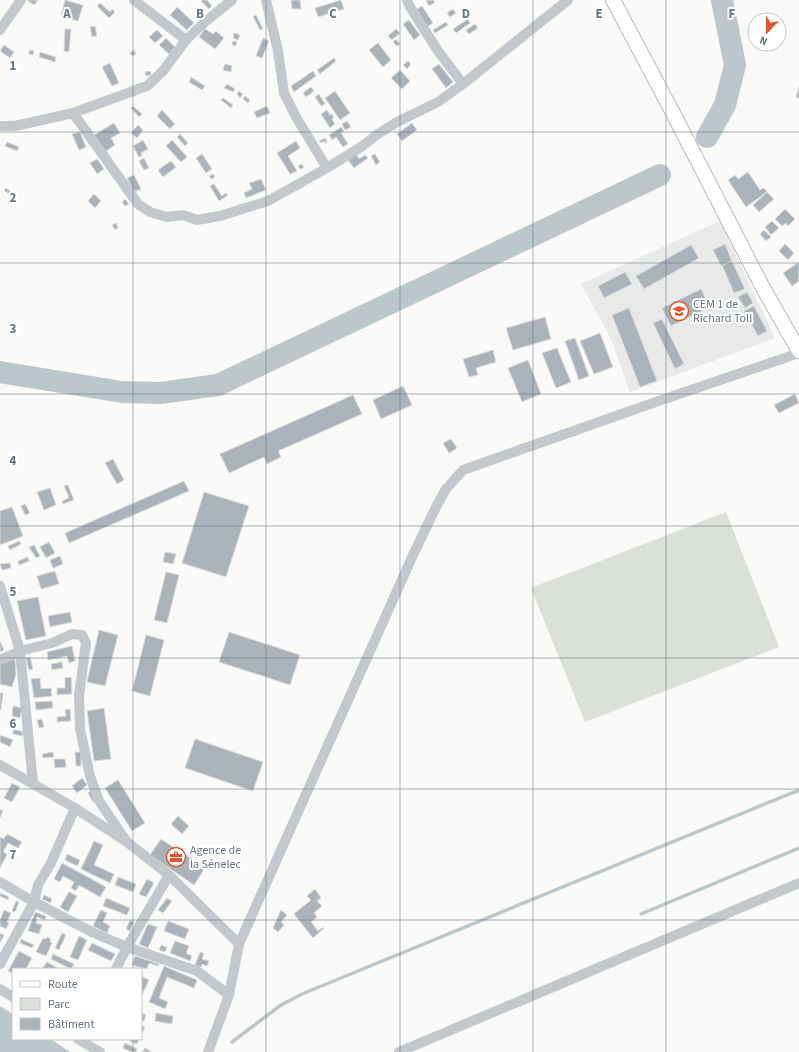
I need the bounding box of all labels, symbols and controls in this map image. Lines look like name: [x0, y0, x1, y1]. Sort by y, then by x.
text: A: [62, 5, 71, 23]
text: B: [196, 5, 204, 23]
text: C: [329, 5, 337, 23]
text: D: [462, 5, 470, 23]
text: E: [595, 5, 603, 23]
text: F: [729, 5, 736, 23]
north arrow: [747, 12, 787, 52]
text: N: [757, 32, 770, 49]
text: 1: [10, 57, 17, 75]
text: 2: [10, 189, 17, 207]
place label: CEM 1 de Richard Toll: [693, 296, 752, 327]
school or university icon: CEM 1 de Richard Toll: [668, 300, 690, 322]
text: 3: [10, 320, 17, 338]
text: 4: [10, 452, 17, 470]
text: 5: [10, 583, 17, 601]
text: 6: [10, 715, 17, 733]
place label: Agence de la Sénelec: [190, 842, 241, 873]
text: 7: [10, 846, 17, 864]
office icon: Agence de la Sénelec: [165, 846, 187, 868]
legend: [12, 968, 142, 1040]
text: Route: [48, 976, 78, 993]
text: Parc: [48, 996, 70, 1013]
text: Bâtiment: [48, 1016, 94, 1033]

